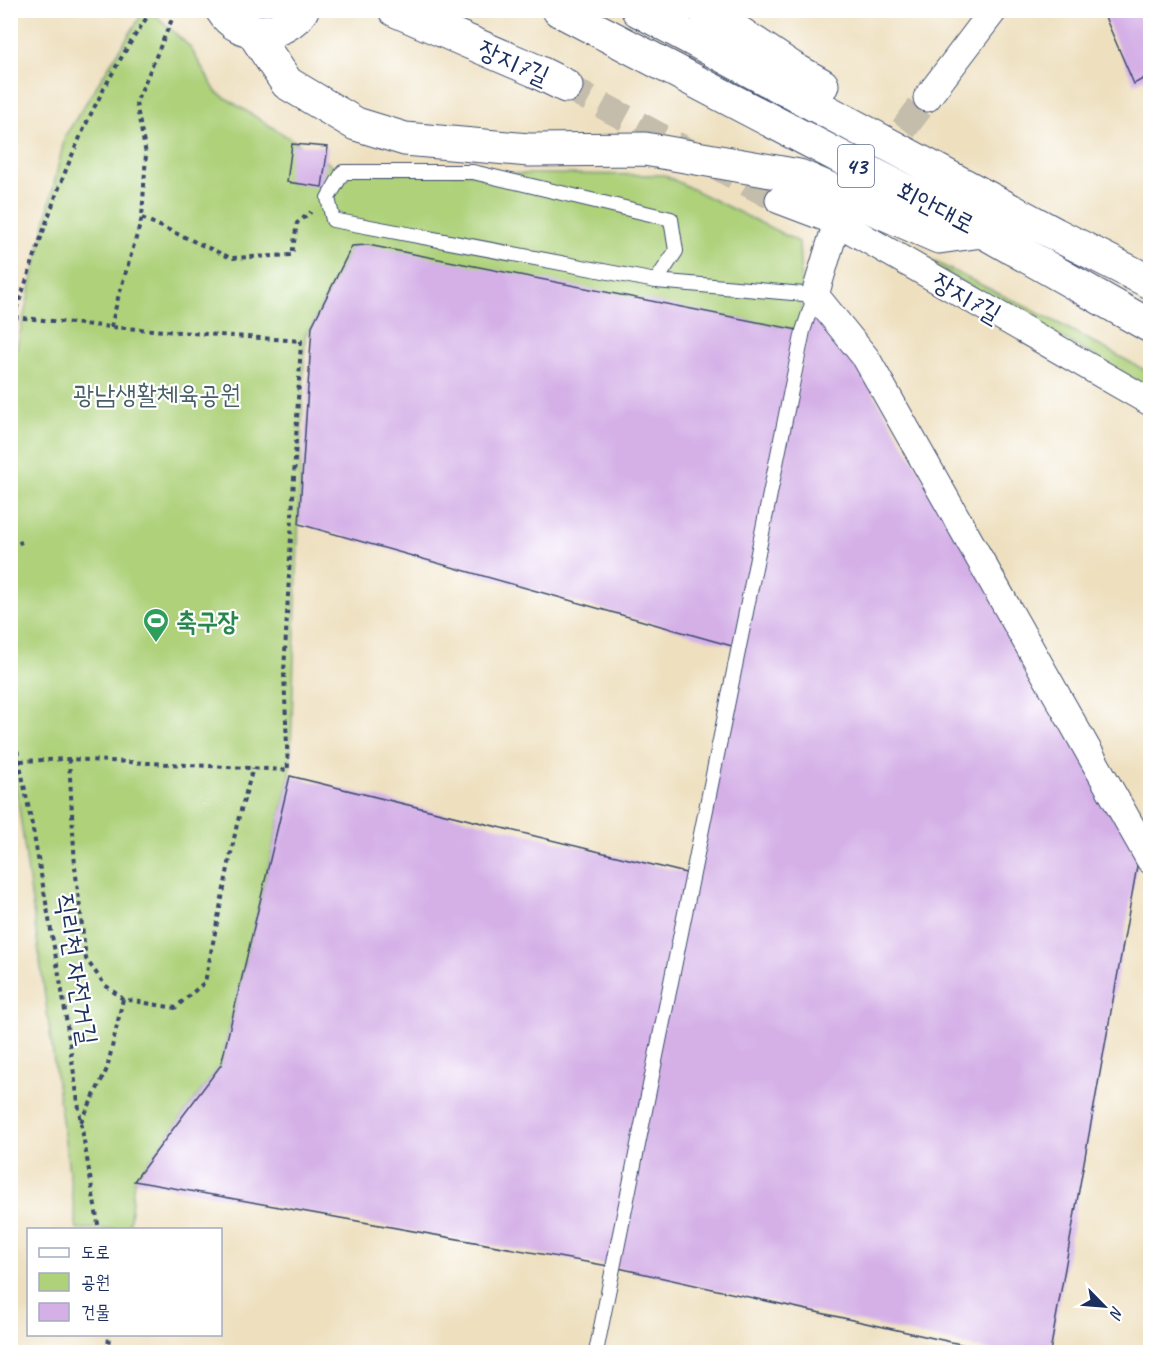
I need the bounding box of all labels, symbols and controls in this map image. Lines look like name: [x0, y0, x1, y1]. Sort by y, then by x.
street label: 장지7길: [473, 32, 555, 93]
road number: 43: [838, 145, 874, 187]
street label: 회안대로: [891, 174, 981, 241]
street label: 장지7길: [926, 265, 1007, 330]
park label: 광남생활체육공원: [73, 378, 241, 411]
place label: 축구장: [176, 605, 239, 638]
sports icon: 축구장: [141, 606, 171, 644]
street label: 직리천 자전거길: [48, 891, 105, 1047]
legend: [27, 1228, 222, 1336]
text: 도로: [81, 1241, 110, 1263]
text: 공원: [81, 1271, 110, 1293]
north arrow: [1074, 1276, 1134, 1336]
text: 건물: [81, 1301, 110, 1323]
text: N: [1104, 1303, 1128, 1323]

